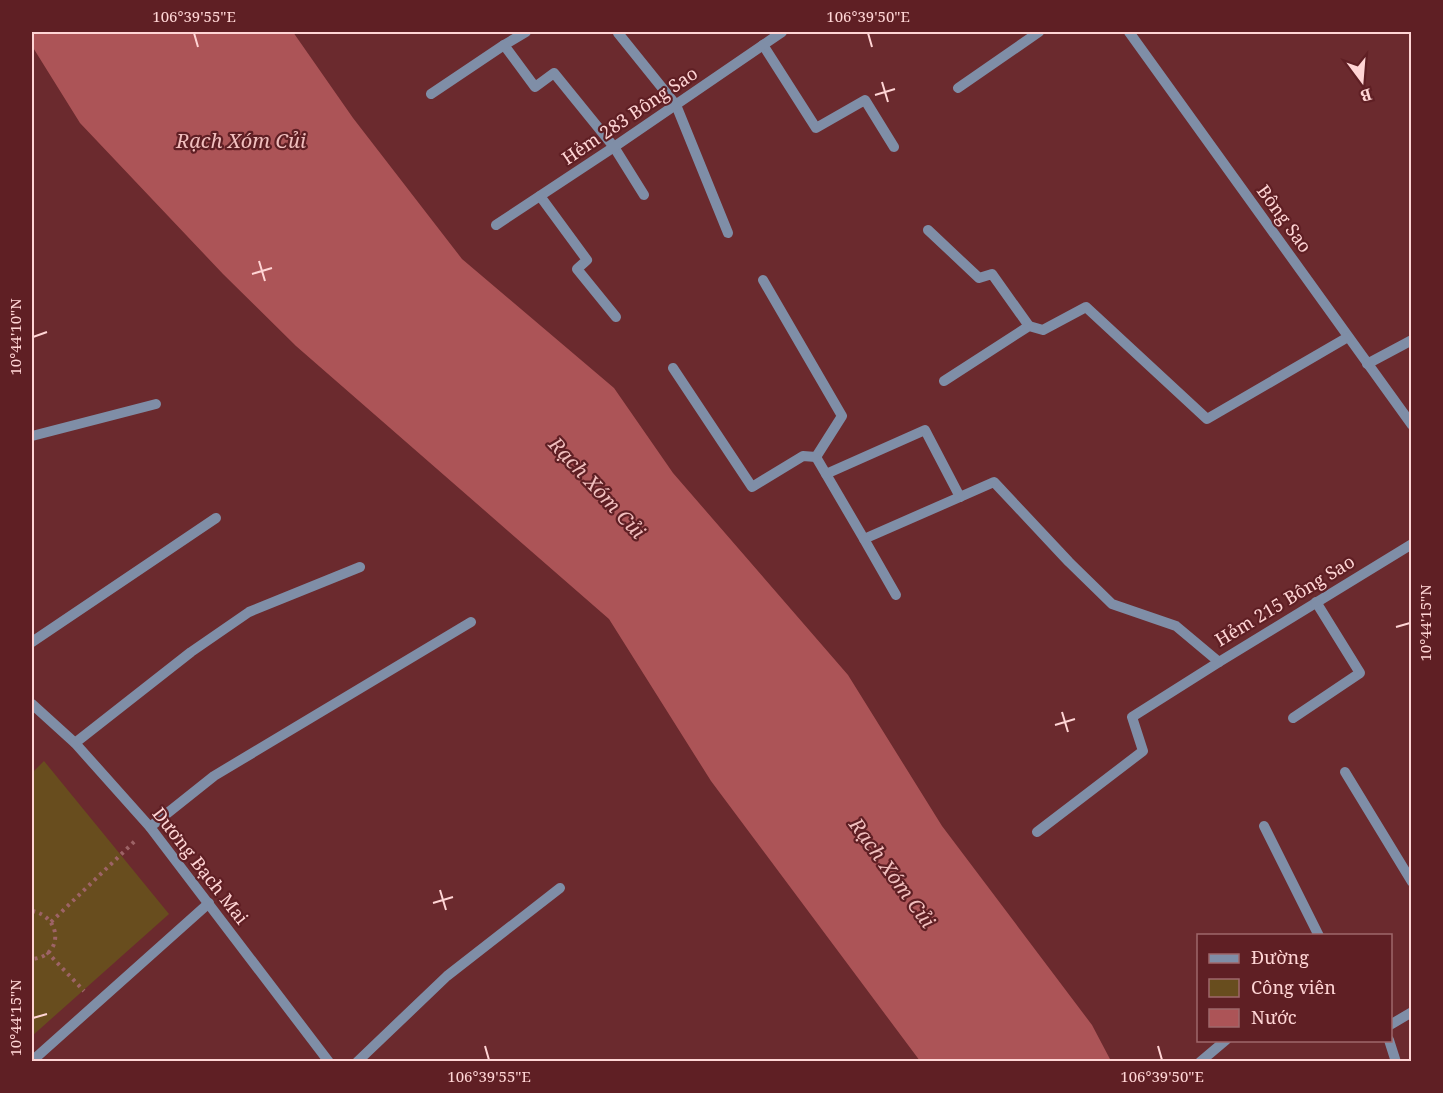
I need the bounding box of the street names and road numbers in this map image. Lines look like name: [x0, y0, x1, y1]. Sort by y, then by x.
street label: Hẻm 283 Bông Sao: [557, 61, 702, 170]
street label: Bông Sao: [1252, 180, 1318, 257]
street label: Hẻm 215 Bông Sao: [1210, 549, 1359, 651]
street label: Dương Bạch Mai: [148, 802, 254, 929]

